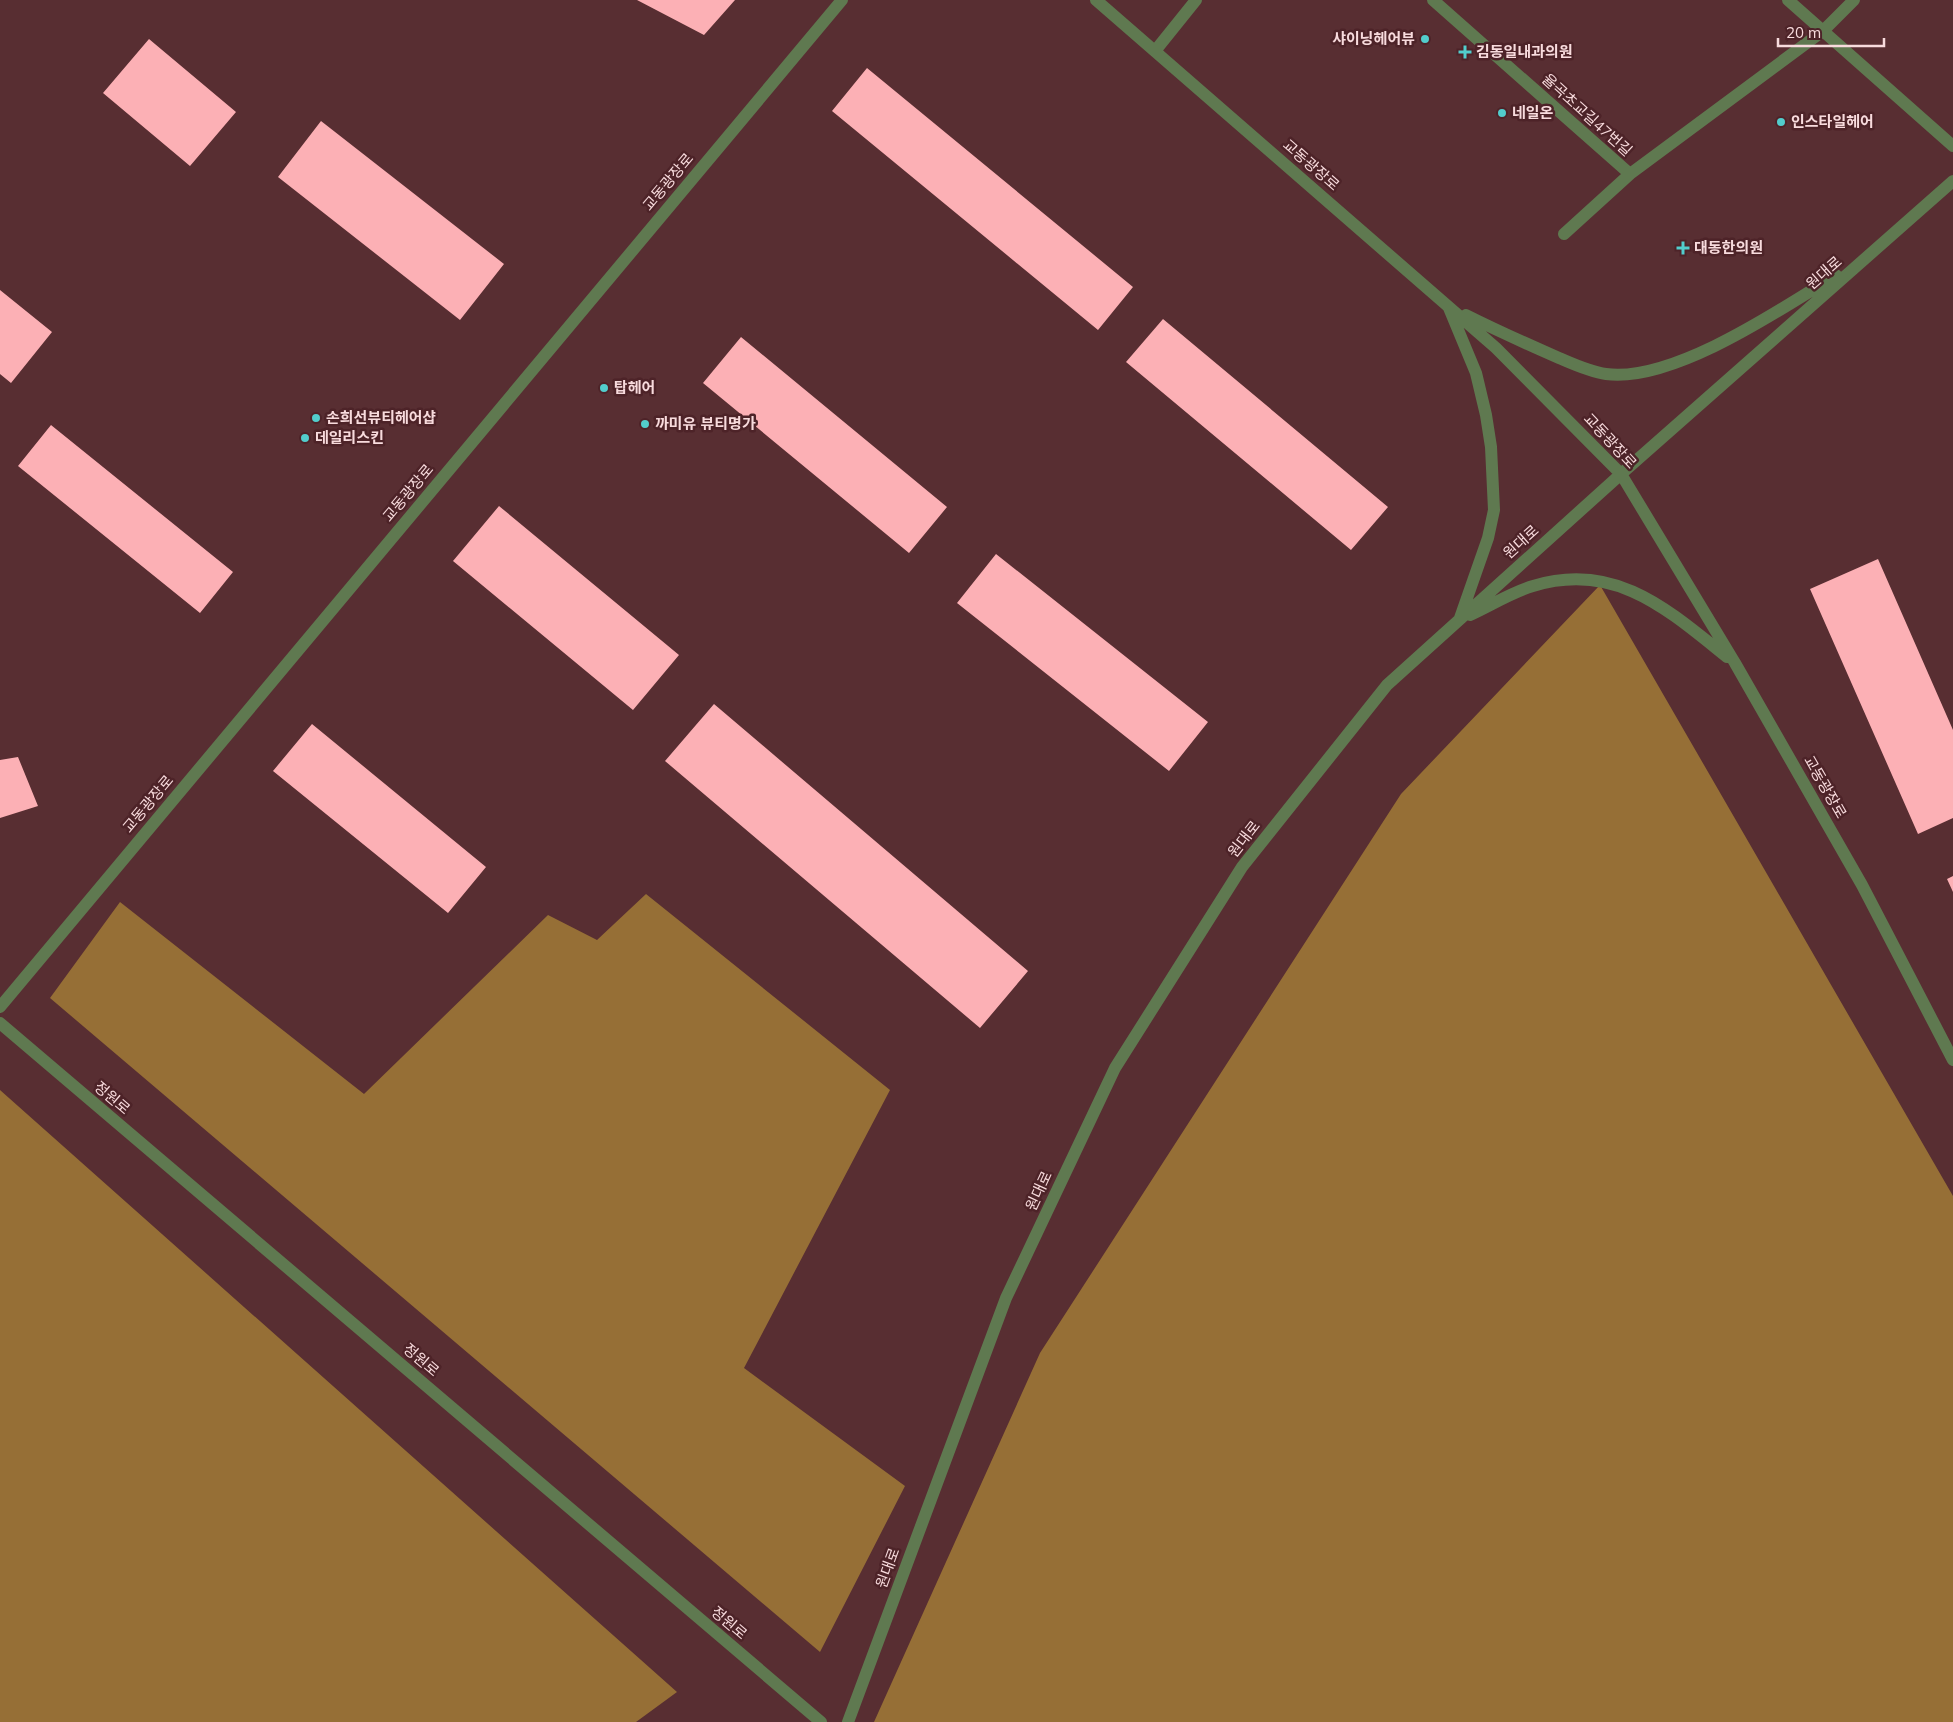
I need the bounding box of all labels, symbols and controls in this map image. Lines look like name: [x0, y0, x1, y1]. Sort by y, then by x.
scale bar: [1778, 15, 1884, 47]
text: 20 m: [1786, 23, 1821, 42]
place label: 샤이닝헤어뷰: [1332, 29, 1415, 48]
marker: 샤이닝헤어뷰: [1419, 33, 1431, 45]
place label: 김동일내과의원: [1476, 42, 1573, 61]
marker: 김동일내과의원: [1458, 45, 1472, 59]
street label: 율곡초교길47번길: [1538, 69, 1636, 160]
place label: 네일온: [1512, 103, 1554, 122]
marker: 네일온: [1496, 107, 1508, 119]
place label: 인스타일헤어: [1791, 112, 1874, 131]
marker: 인스타일헤어: [1775, 116, 1787, 128]
street label: 교동광장로: [1279, 135, 1344, 194]
street label: 교동광장로: [638, 149, 697, 214]
place label: 대동한의원: [1694, 238, 1763, 257]
marker: 대동한의원: [1676, 241, 1690, 255]
street label: 원대로: [1802, 252, 1846, 293]
place label: 탑헤어: [614, 378, 655, 397]
marker: 탑헤어: [598, 382, 610, 394]
place label: 손희선뷰티헤어샵: [326, 408, 436, 427]
street label: 교동광장로: [1580, 409, 1641, 472]
marker: 손희선뷰티헤어샵: [310, 412, 322, 424]
place label: 까미유 뷰티명가: [655, 414, 756, 433]
marker: 까미유 뷰티명가: [639, 418, 651, 430]
place label: 데일리스킨: [315, 428, 384, 447]
marker: 데일리스킨: [299, 432, 311, 444]
street label: 교동광장로: [378, 460, 437, 525]
street label: 원대로: [1499, 521, 1542, 563]
street label: 교동광장로: [1800, 752, 1851, 821]
street label: 교동광장로: [118, 771, 177, 836]
street label: 원대로: [1223, 817, 1264, 861]
street label: 정원로: [90, 1077, 134, 1118]
street label: 원대로: [1021, 1168, 1056, 1214]
street label: 정원로: [399, 1339, 443, 1380]
street label: 원대로: [872, 1545, 904, 1591]
street label: 정원로: [707, 1602, 751, 1643]

